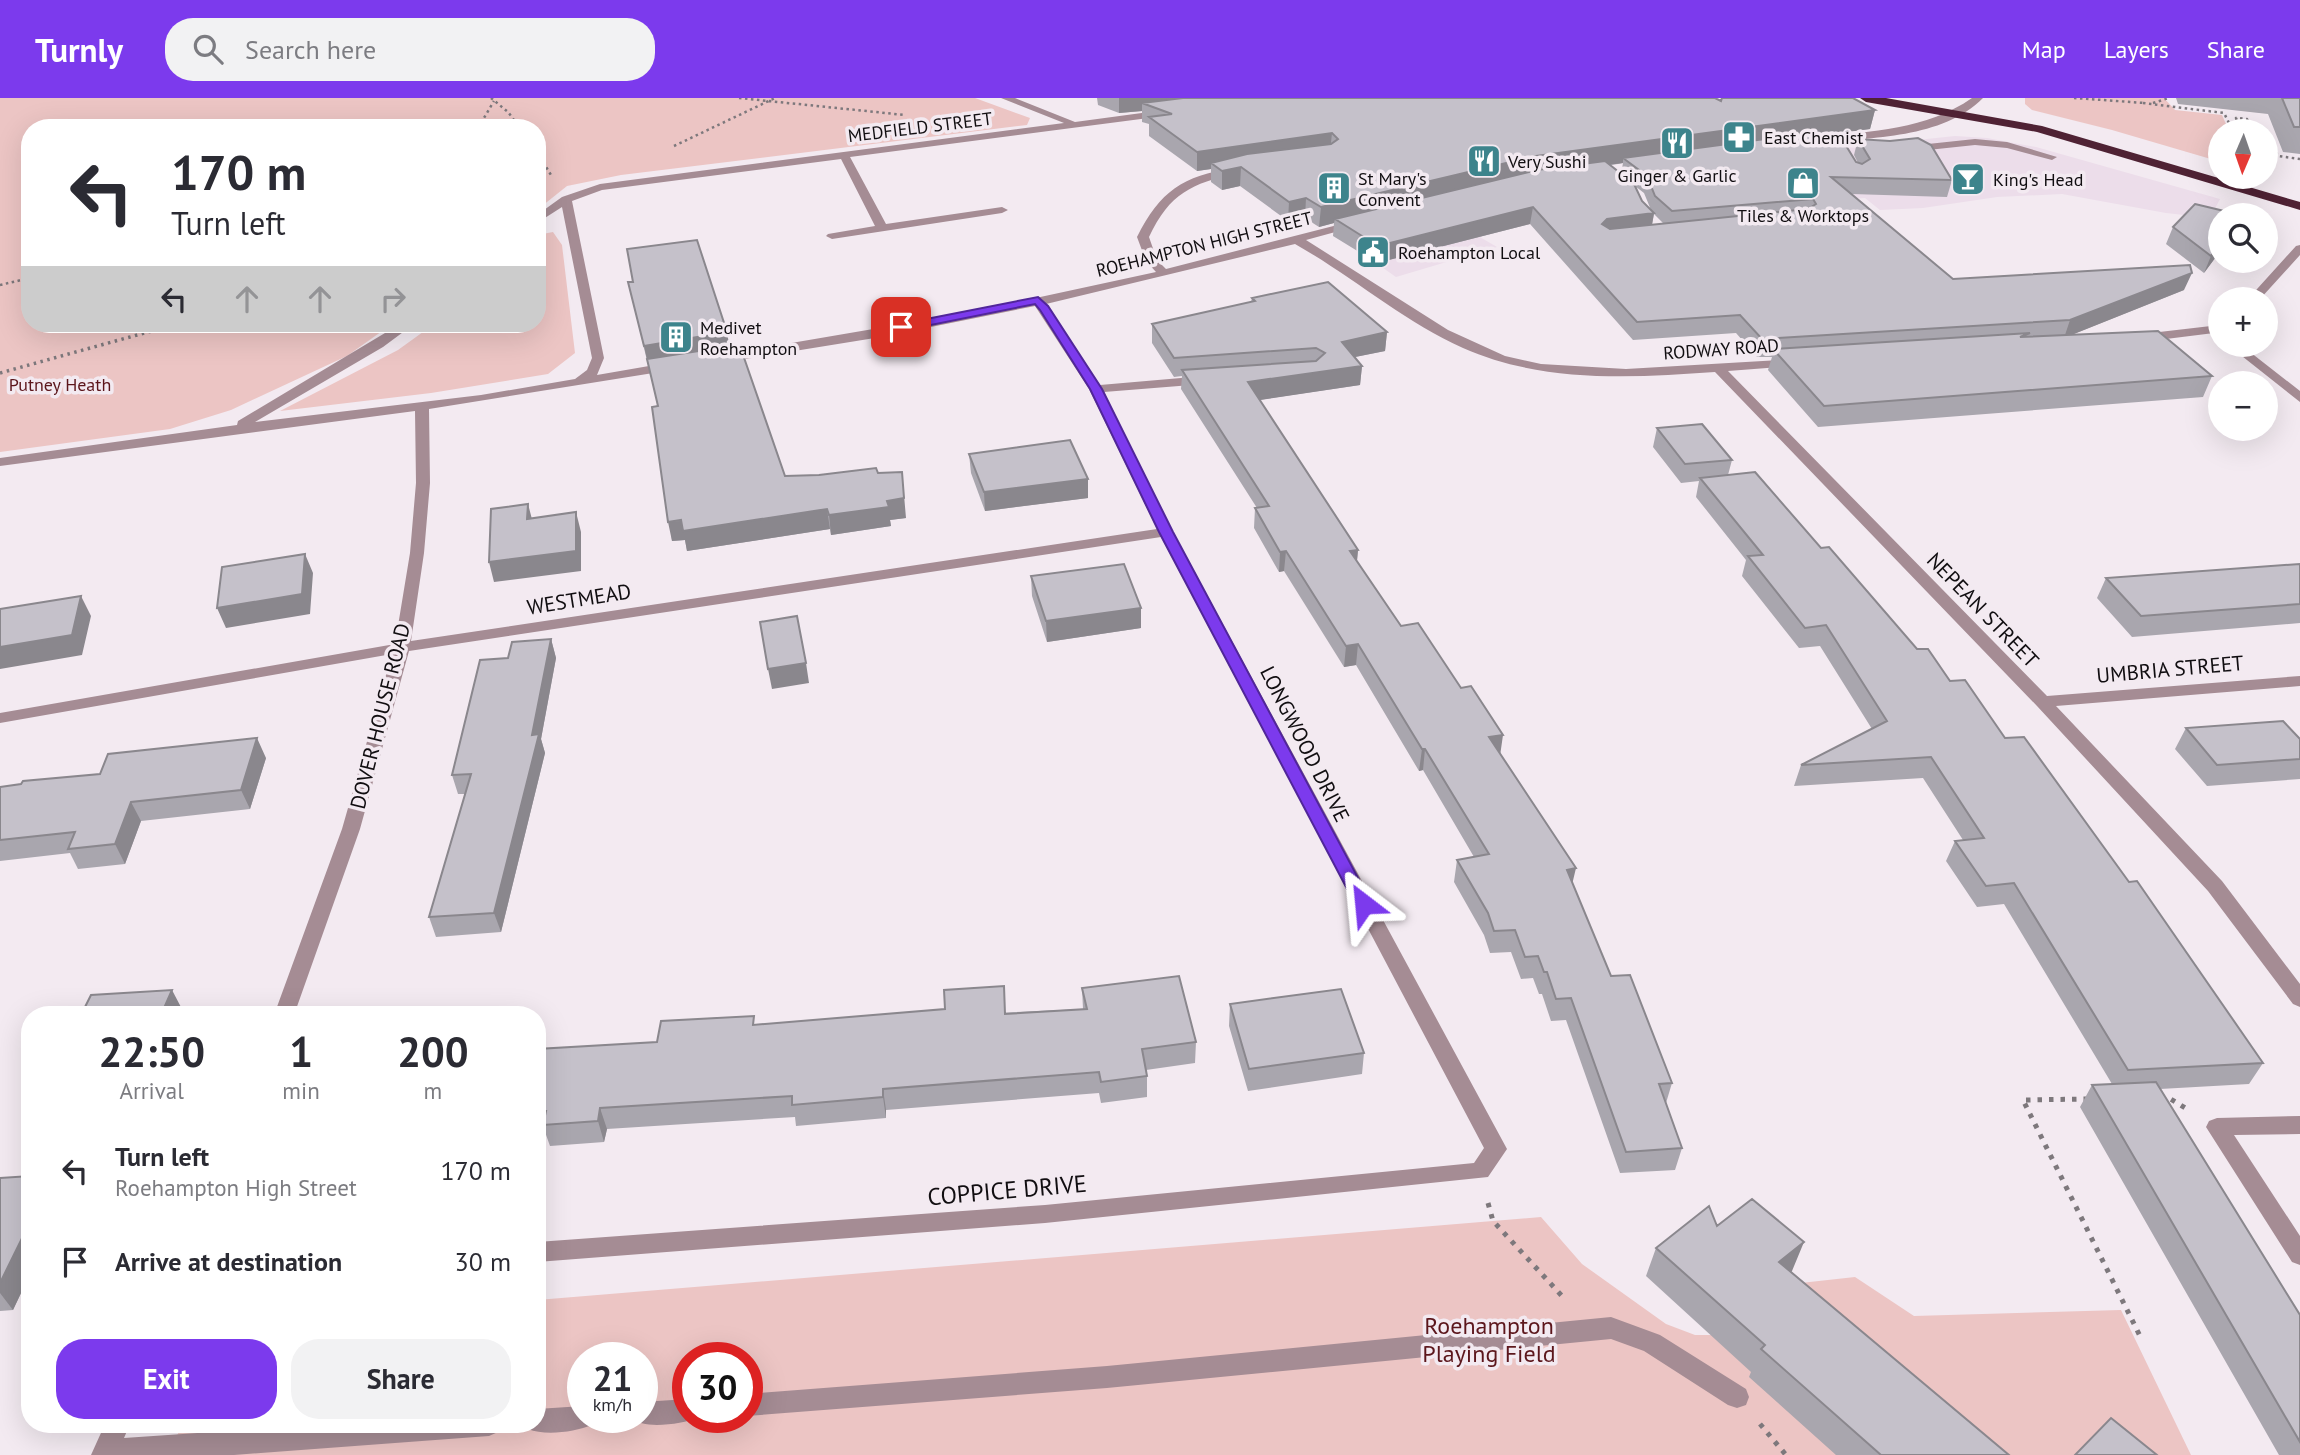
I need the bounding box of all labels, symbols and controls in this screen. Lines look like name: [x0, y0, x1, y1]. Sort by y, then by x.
search box: [165, 18, 655, 81]
text: Turnly: [35, 28, 123, 71]
icon: search: [189, 30, 227, 68]
text: Search here: [245, 33, 376, 66]
text: Map: [2022, 34, 2066, 65]
text: Layers: [2104, 34, 2169, 65]
text: Share: [2207, 34, 2265, 65]
street label: MEDFIELD STREET: [846, 107, 994, 147]
pharmacy icon: East Chemist: [1720, 118, 1758, 156]
north arrow: [2208, 119, 2278, 189]
map controls: [2208, 119, 2278, 441]
restaurant icon: Ginger & Garlic: [1658, 124, 1696, 162]
place label: East Chemist: [1764, 126, 1863, 149]
text: 170 m: [171, 140, 306, 204]
restaurant icon: Very Sushi: [1465, 142, 1503, 180]
icon: left: [56, 147, 147, 238]
place label: Very Sushi: [1507, 150, 1587, 173]
bar icon: King's Head: [1949, 160, 1987, 198]
place label: Ginger & Garlic: [1617, 164, 1737, 187]
shop icon: Tiles & Worktops: [1784, 164, 1822, 202]
place label: St Mary's Convent: [1358, 167, 1427, 211]
place label: King's Head: [1993, 168, 2083, 191]
building icon: St Mary's Convent: [1315, 169, 1353, 207]
text: Turn left: [171, 202, 286, 244]
button: search: [2208, 203, 2278, 273]
place label: Tiles & Worktops: [1737, 204, 1869, 227]
street label: ROEHAMPTON HIGH STREET: [1094, 206, 1314, 282]
public building icon: Roehampton Local: [1354, 233, 1392, 271]
place label: Roehampton Local: [1398, 241, 1541, 264]
icon: left: [155, 280, 193, 318]
icon: ahead: [228, 280, 266, 318]
icon: ahead: [301, 280, 339, 318]
icon: right: [374, 280, 412, 318]
button: +: [2208, 287, 2278, 357]
pin: [871, 297, 931, 357]
icon: arrive: [882, 308, 920, 346]
place label: Medivet Roehampton: [700, 316, 797, 360]
building icon: Medivet Roehampton: [657, 318, 695, 356]
street label: RODWAY ROAD: [1662, 333, 1780, 365]
button: −: [2208, 371, 2278, 441]
park label: Putney Heath: [9, 373, 111, 396]
street label: NEPEAN STREET: [1921, 547, 2045, 674]
street label: WESTMEAD: [525, 577, 633, 621]
street label: DOVER HOUSE ROAD: [344, 620, 416, 812]
street label: UMBRIA STREET: [2095, 649, 2245, 689]
street label: LONGWOOD DRIVE: [1254, 662, 1356, 826]
position arrow: [1327, 867, 1401, 941]
text: 22:50: [98, 1024, 205, 1079]
text: 1: [289, 1024, 313, 1079]
text: 200: [397, 1024, 469, 1079]
text: Arrival: [119, 1076, 184, 1105]
text: min: [282, 1076, 320, 1105]
text: m: [424, 1076, 442, 1105]
text: Turn left: [115, 1140, 209, 1173]
icon: left: [56, 1152, 94, 1190]
text: 170 m: [440, 1154, 511, 1187]
street label: COPPICE DRIVE: [926, 1168, 1088, 1212]
text: Roehampton High Street: [115, 1173, 357, 1202]
icon: arrive: [56, 1243, 94, 1281]
text: Arrive at destination: [115, 1245, 342, 1278]
text: 30 m: [455, 1245, 511, 1278]
park label: Roehampton Playing Field: [1422, 1310, 1556, 1369]
button: Exit: [56, 1339, 277, 1419]
button: Share: [291, 1339, 511, 1419]
speed limit sign: 30: [672, 1342, 763, 1433]
text: 21: [593, 1355, 632, 1401]
text: km/h: [593, 1393, 632, 1416]

